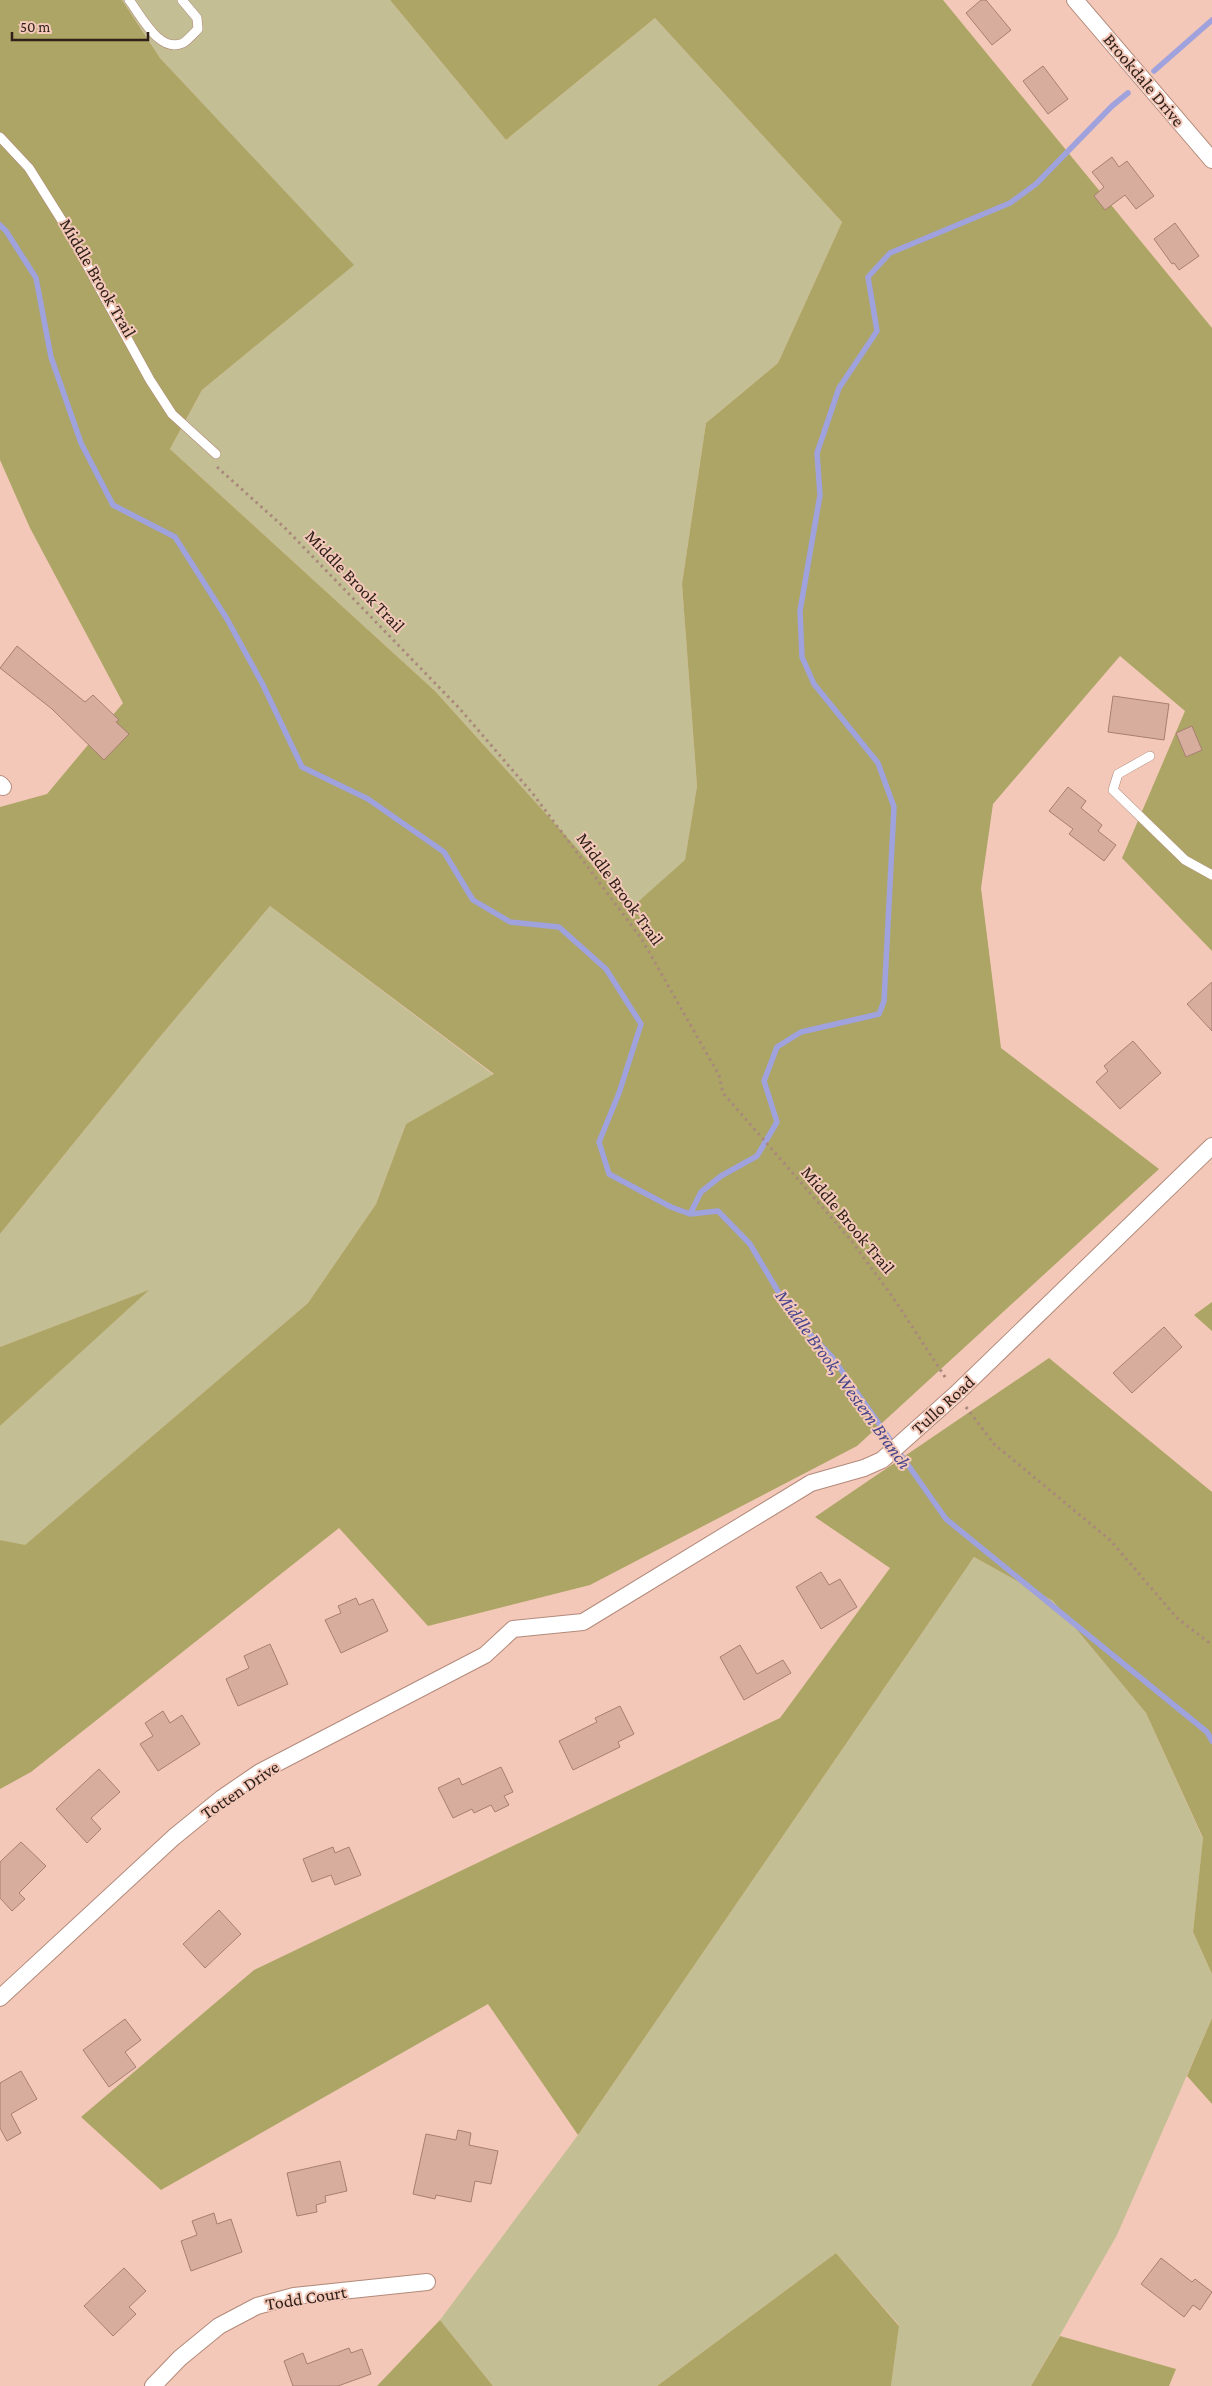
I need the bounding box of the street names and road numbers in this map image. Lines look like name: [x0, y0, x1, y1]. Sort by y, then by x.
street label: Brookdale Drive: [1099, 29, 1189, 131]
street label: Middle Brook Trail: [56, 215, 140, 341]
street label: Middle Brook Trail: [301, 526, 409, 636]
street label: Middle Brook Trail: [573, 829, 668, 949]
street label: Middle Brook Trail: [797, 1162, 899, 1278]
street label: Tullo Road: [908, 1371, 979, 1438]
street label: Totten Drive: [197, 1757, 283, 1823]
street label: Todd Court: [264, 2282, 349, 2314]

